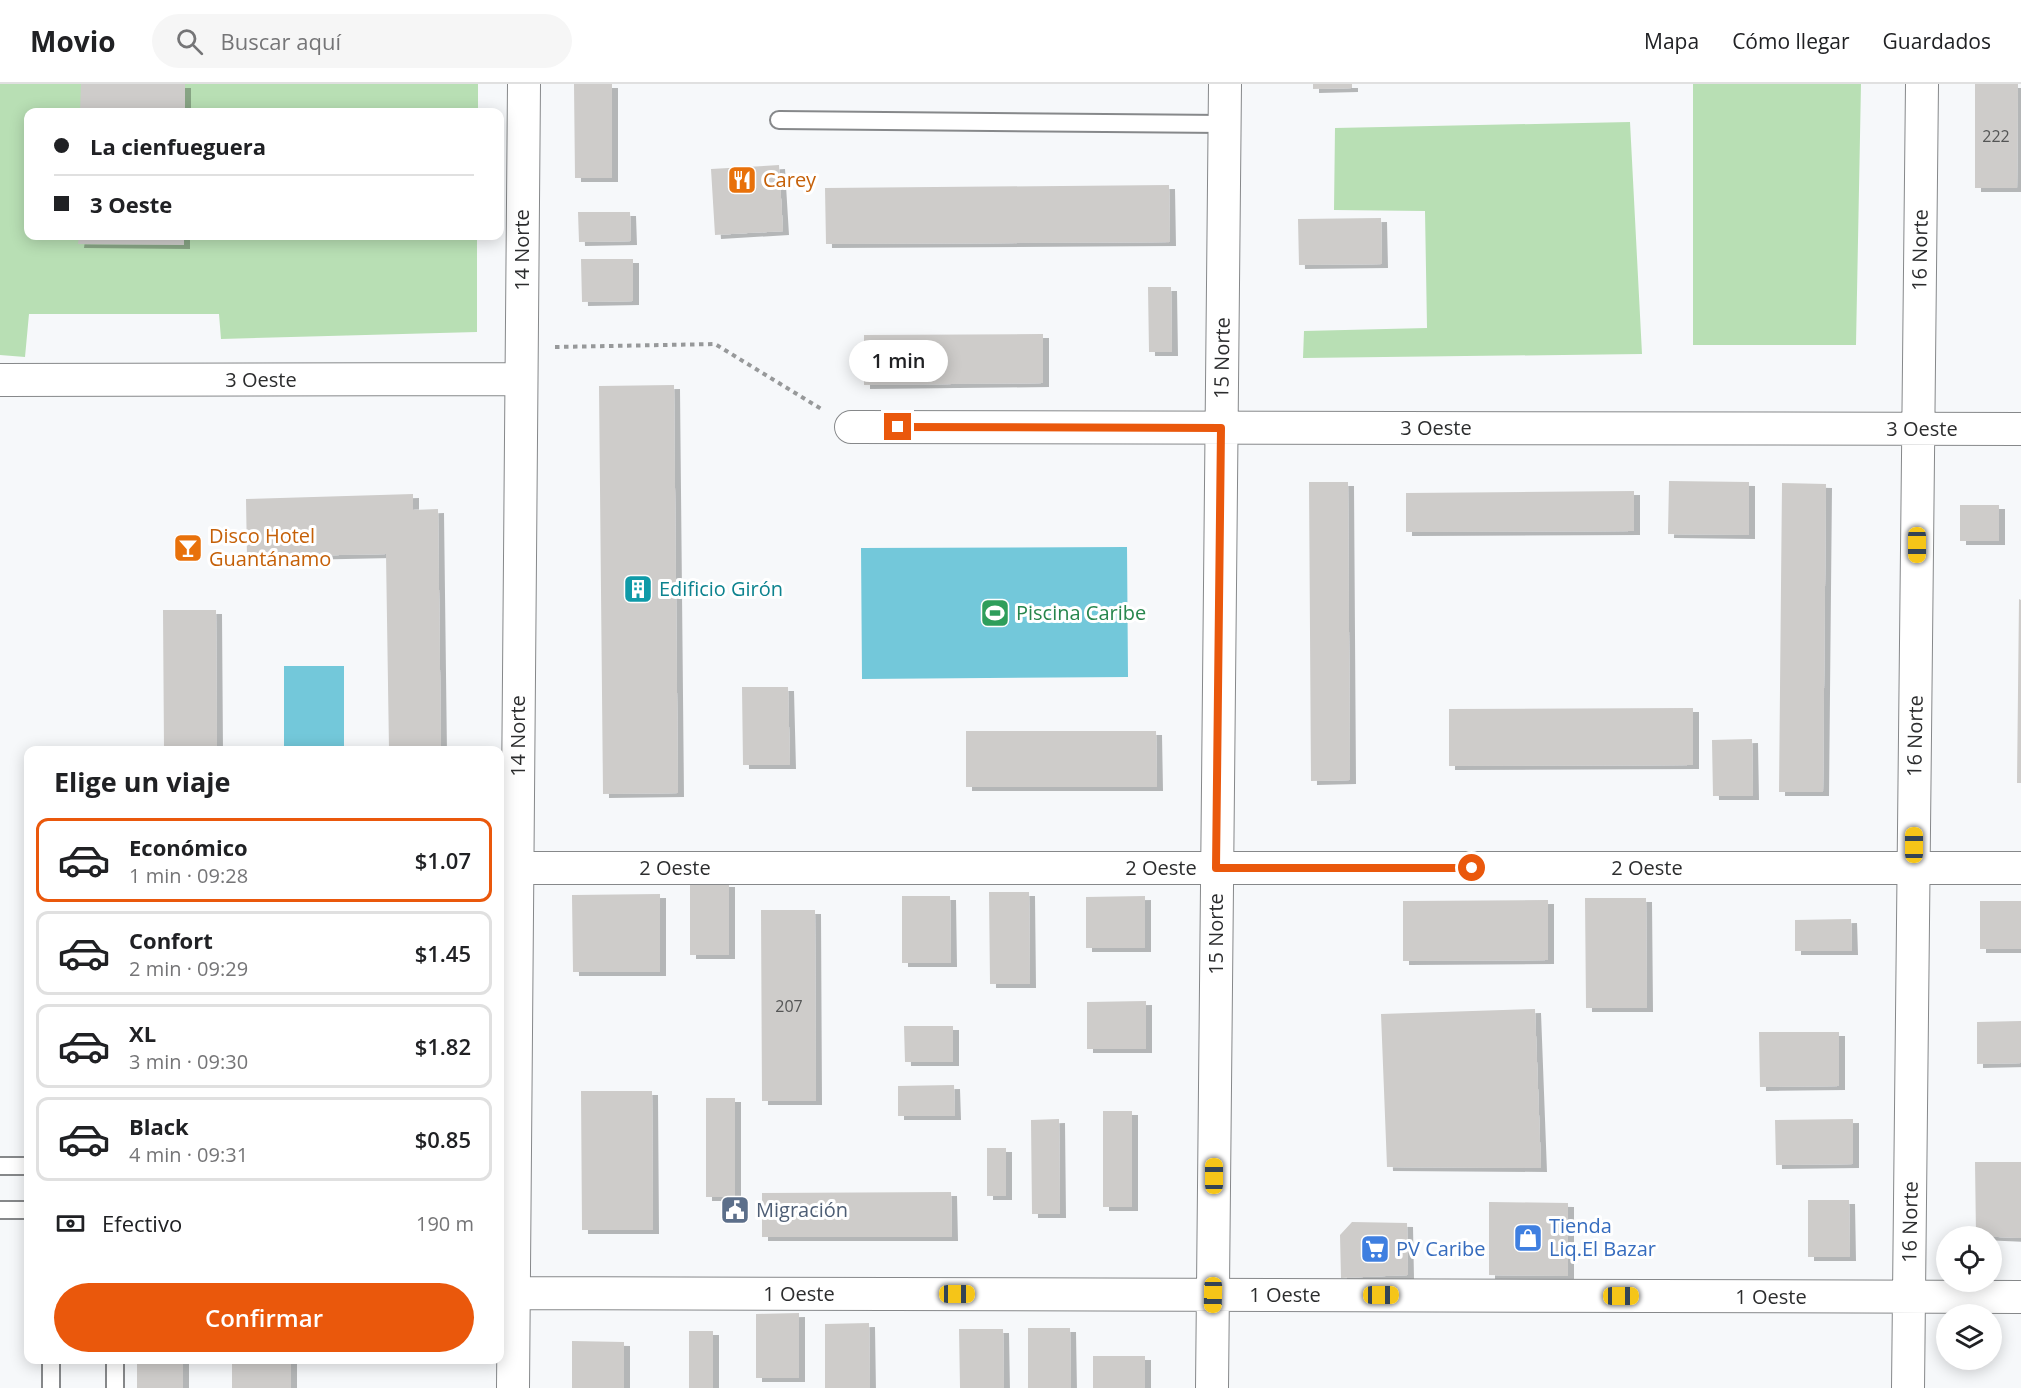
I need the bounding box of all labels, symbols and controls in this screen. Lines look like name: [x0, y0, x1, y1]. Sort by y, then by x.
search box: [152, 14, 572, 68]
text: Movio: [30, 22, 116, 60]
icon: search: [173, 25, 206, 58]
text: Buscar aquí: [221, 26, 341, 56]
text: Mapa: [1644, 27, 1699, 55]
text: Cómo llegar: [1732, 27, 1850, 55]
text: Guardados: [1883, 27, 1991, 55]
house number: 222: [1982, 125, 2010, 147]
text: La cienfueguera: [90, 131, 266, 161]
restaurant icon: Carey: [726, 164, 758, 196]
place label: Carey: [763, 166, 817, 193]
text: 3 Oeste: [90, 189, 172, 219]
street label: 14 Norte: [508, 209, 535, 291]
street label: 16 Norte: [1905, 209, 1934, 291]
street label: 15 Norte: [1207, 317, 1236, 399]
callout: 1 min: [848, 340, 948, 382]
text: 1 min: [872, 347, 926, 374]
street label: 3 Oeste: [225, 366, 297, 393]
route end: [884, 413, 911, 440]
street label: 3 Oeste: [1400, 414, 1472, 441]
street label: 3 Oeste: [1886, 415, 1958, 442]
place label: Disco Hotel Guantánamo: [209, 522, 331, 572]
car: [1908, 527, 1926, 563]
bar icon: Disco Hotel Guantánamo: [172, 532, 204, 564]
building icon: Edificio Girón: [622, 573, 654, 605]
place label: Edificio Girón: [659, 575, 783, 602]
sports icon: Piscina Caribe: [979, 597, 1011, 629]
place label: Piscina Caribe: [1016, 599, 1146, 626]
street label: 14 Norte: [504, 695, 531, 777]
street label: 16 Norte: [1900, 695, 1929, 777]
text: Elige un viaje: [54, 763, 230, 800]
car: [1905, 827, 1923, 863]
text: Económico: [129, 832, 248, 862]
icon: car: [57, 833, 111, 887]
text: $1.07: [415, 845, 471, 875]
street label: 2 Oeste: [639, 854, 711, 881]
street label: 2 Oeste: [1125, 854, 1197, 881]
route start: [1458, 854, 1485, 881]
street label: 2 Oeste: [1611, 854, 1683, 881]
text: 1 min · 09:28: [129, 862, 248, 889]
street label: 15 Norte: [1202, 893, 1229, 975]
text: Confort: [129, 925, 213, 955]
icon: car: [57, 926, 111, 980]
text: $1.45: [415, 938, 471, 968]
text: 2 min · 09:29: [129, 955, 248, 982]
house number: 207: [775, 995, 803, 1017]
text: XL: [129, 1018, 156, 1048]
icon: car: [57, 1019, 111, 1073]
text: $1.82: [415, 1031, 471, 1061]
text: 3 min · 09:30: [129, 1048, 248, 1075]
text: Black: [129, 1111, 189, 1141]
icon: car: [57, 1112, 111, 1166]
text: $0.85: [415, 1124, 471, 1154]
text: 4 min · 09:31: [129, 1141, 248, 1168]
car: [1205, 1158, 1223, 1194]
street label: 16 Norte: [1895, 1181, 1924, 1263]
public building icon: Migración: [719, 1194, 751, 1226]
place label: Migración: [756, 1196, 848, 1223]
icon: cash: [54, 1207, 87, 1240]
text: Efectivo: [102, 1208, 182, 1238]
text: 190 m: [416, 1210, 474, 1237]
place label: Tienda Liq.El Bazar: [1549, 1212, 1656, 1262]
shop icon: Tienda Liq.El Bazar: [1512, 1222, 1544, 1254]
map controls: [1936, 1226, 2002, 1370]
button: locate: [1936, 1226, 2002, 1292]
supermarket icon: PV Caribe: [1359, 1233, 1391, 1265]
place label: PV Caribe: [1396, 1235, 1486, 1262]
car: [1204, 1277, 1222, 1313]
street label: 1 Oeste: [763, 1280, 835, 1307]
street label: 1 Oeste: [1249, 1281, 1321, 1308]
button: Confirmar: [54, 1283, 474, 1352]
street label: 1 Oeste: [1735, 1283, 1807, 1310]
car: [939, 1285, 975, 1303]
car: [1363, 1286, 1399, 1304]
car: [1603, 1287, 1639, 1305]
button: layers: [1936, 1304, 2002, 1370]

